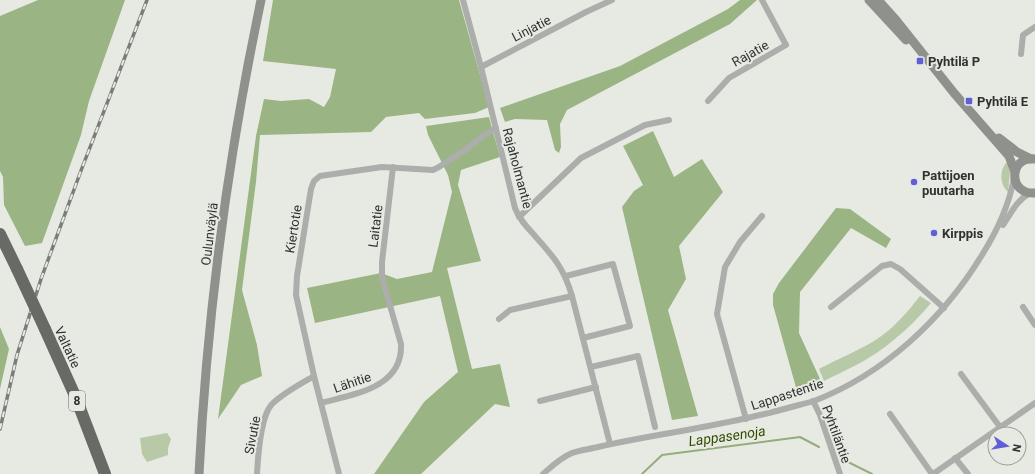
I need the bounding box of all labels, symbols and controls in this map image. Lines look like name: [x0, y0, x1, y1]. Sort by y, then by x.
street label: Linjatie: [509, 12, 553, 45]
street label: Rajatie: [729, 37, 771, 70]
place label: Pyhtilä P: [928, 54, 980, 69]
marker: Pyhtilä P: [915, 56, 925, 66]
place label: Pyhtilä E: [977, 94, 1029, 109]
marker: Pyhtilä E: [964, 96, 974, 106]
street label: Rajaholmantie: [500, 126, 536, 210]
place label: Pattijoen puutarha: [922, 168, 975, 198]
marker: Pattijoen puutarha: [909, 177, 919, 187]
street label: Oulunväylä: [198, 202, 221, 266]
street label: Kiertotie: [282, 204, 305, 254]
street label: Laitatie: [365, 204, 386, 248]
place label: Kirppis: [942, 226, 984, 241]
marker: Kirppis: [929, 228, 939, 238]
street label: Valtatie: [51, 324, 84, 370]
street label: Lähitie: [331, 369, 373, 396]
street label: Lappastentie: [749, 376, 825, 413]
road number: 8: [69, 391, 85, 411]
street label: Pyhtiläntie: [819, 403, 854, 465]
street label: Sivutie: [241, 415, 264, 455]
water label: Lappasenoja: [688, 423, 766, 449]
north arrow: [987, 426, 1027, 466]
text: N: [1009, 443, 1023, 453]

